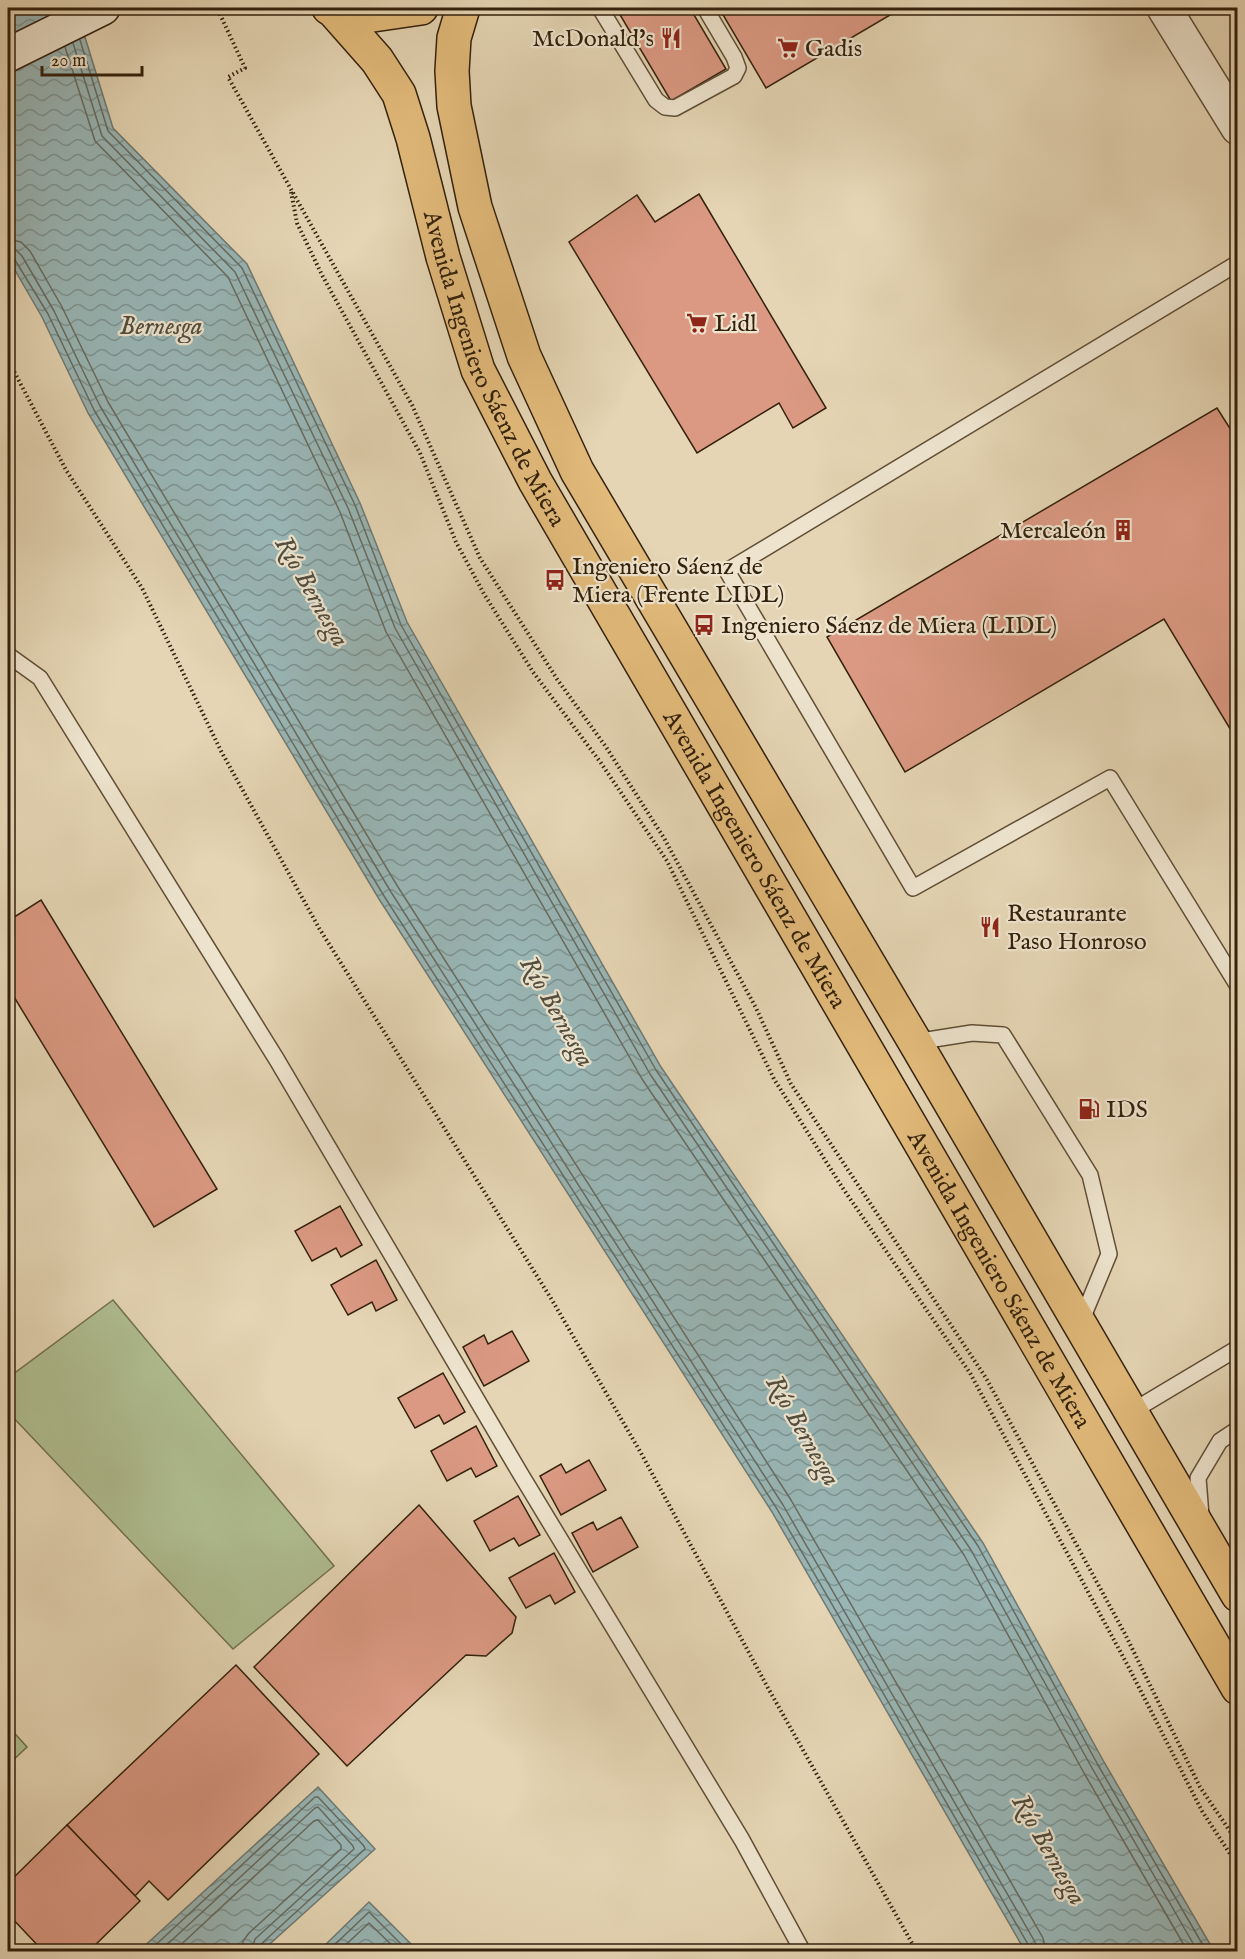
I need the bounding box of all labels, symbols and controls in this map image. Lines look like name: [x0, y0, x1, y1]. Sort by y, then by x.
place label: McDonald's: [532, 24, 654, 55]
restaurant icon: McDonald's: [659, 26, 683, 50]
place label: Gadis: [805, 34, 862, 65]
supermarket icon: Gadis: [776, 36, 800, 60]
scale bar: [42, 39, 142, 77]
text: 20 m: [51, 50, 86, 73]
street label: Avenida Ingeniero Sáenz de Miera: [415, 207, 572, 533]
place label: Lidl: [714, 309, 757, 340]
water label: Bernesga: [119, 310, 203, 344]
supermarket icon: Lidl: [685, 311, 709, 335]
place label: Mercaleón: [1000, 516, 1106, 547]
building icon: Mercaleón: [1111, 518, 1135, 542]
water label: Río Bernesga: [266, 530, 357, 654]
place label: Ingeniero Sáenz de Miera (Frente LIDL): [572, 552, 784, 611]
bus stop icon: Ingeniero Sáenz de Miera (Frente LIDL): [543, 568, 567, 592]
place label: Ingeniero Sáenz de Miera (LIDL): [721, 611, 1057, 642]
bus stop icon: Ingeniero Sáenz de Miera (LIDL): [692, 613, 716, 637]
street label: Avenida Ingeniero Sáenz de Miera: [654, 704, 853, 1015]
place label: Restaurante Paso Honroso: [1007, 899, 1147, 958]
restaurant icon: Restaurante Paso Honroso: [978, 915, 1002, 939]
water label: Río Bernesga: [511, 950, 602, 1074]
place label: IDS: [1106, 1095, 1148, 1126]
fuel station icon: IDS: [1077, 1097, 1101, 1121]
street label: Avenida Ingeniero Sáenz de Miera: [899, 1124, 1098, 1435]
water label: Río Bernesga: [757, 1369, 848, 1493]
water label: Río Bernesga: [1003, 1788, 1094, 1912]

